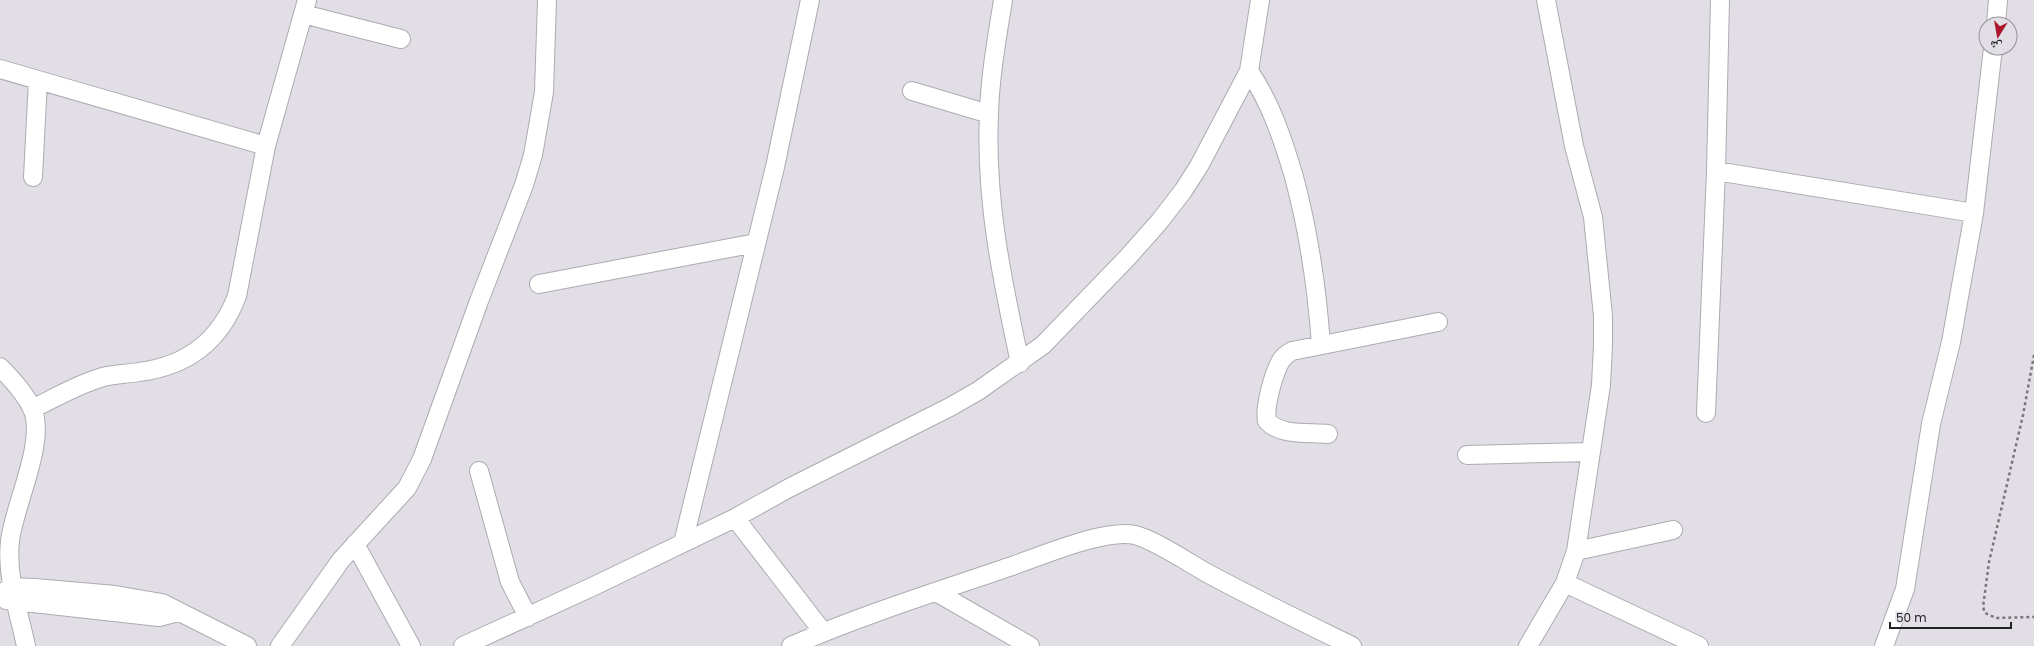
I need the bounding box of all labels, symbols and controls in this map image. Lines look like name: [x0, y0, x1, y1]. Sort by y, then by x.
north arrow: [1978, 16, 2018, 56]
text: ش: [1989, 37, 2003, 55]
scale bar: [1890, 604, 2011, 630]
text: 50 m: [1896, 609, 1927, 626]

